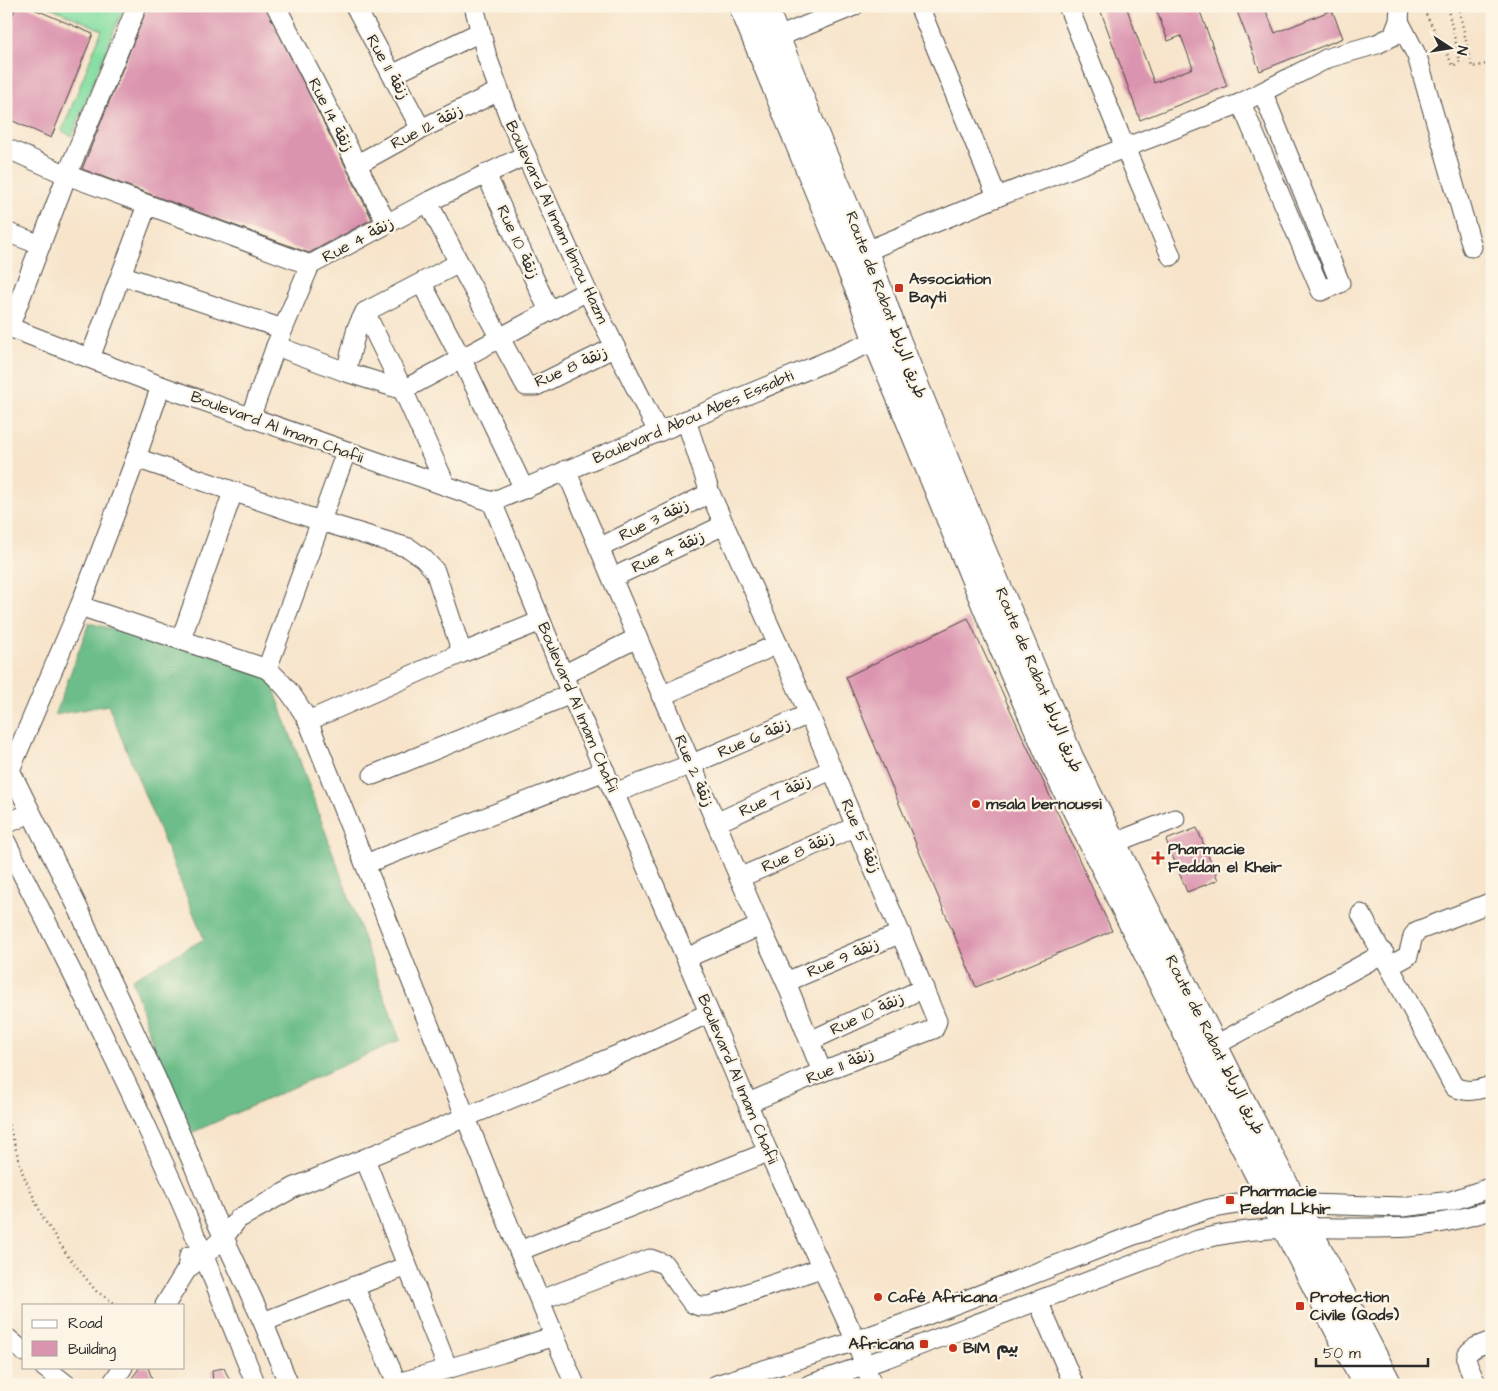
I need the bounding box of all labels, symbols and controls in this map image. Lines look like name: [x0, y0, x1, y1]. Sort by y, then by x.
north arrow: [1426, 22, 1476, 72]
street label: Rue 11 زنقة: [361, 30, 415, 104]
text: N: [1451, 44, 1472, 57]
street label: Rue 14 زنقة: [303, 74, 359, 156]
street label: Rue 12 زنقة: [387, 99, 467, 155]
street label: Boulevard Al Imam Ibnou Hazm: [500, 117, 614, 328]
street label: Rue 10 زنقة: [491, 201, 545, 283]
street label: Route de Rabat طريق الرباط: [840, 208, 932, 402]
street label: Rue 4 زنقة: [318, 212, 398, 268]
place label: Association Bayti: [909, 268, 991, 309]
marker: Association Bayti: [893, 282, 905, 294]
street label: Rue 8 زنقة: [531, 341, 611, 393]
street label: Boulevard Abou Abes Essabti: [589, 364, 797, 469]
street label: Boulevard Al Imam Chafii: [188, 385, 367, 469]
street label: Rue 3 زنقة: [615, 494, 693, 546]
street label: Rue 4 زنقة: [628, 526, 708, 578]
street label: Route de Rabat طريق الرباط: [990, 584, 1088, 776]
street label: Boulevard Al Imam Chafii: [532, 619, 624, 796]
street label: Rue 6 زنقة: [714, 713, 794, 763]
street label: Rue 2 زنقة: [669, 732, 719, 810]
street label: Rue 7 زنقة: [735, 770, 815, 822]
place label: msala bernoussi: [986, 793, 1102, 815]
street label: Rue 5 زنقة: [836, 796, 886, 876]
marker: msala bernoussi: [970, 798, 982, 810]
street label: Rue 8 زنقة: [758, 826, 838, 878]
place label: Pharmacie Feddan el Kheir: [1168, 838, 1282, 878]
marker: Pharmacie Feddan el Kheir: [1152, 852, 1164, 864]
street label: Rue 9 زنقة: [804, 933, 882, 983]
street label: Route de Rabat طريق الرباط: [1160, 951, 1270, 1139]
street label: Rue 10 زنقة: [826, 987, 908, 1041]
street label: Boulevard Al Imam Chafii: [692, 991, 784, 1168]
street label: Rue 11 زنقة: [803, 1042, 877, 1090]
place label: Pharmacie Fedan Lkhir: [1240, 1180, 1331, 1220]
marker: Pharmacie Fedan Lkhir: [1224, 1194, 1236, 1206]
place label: Café Africana: [888, 1286, 998, 1308]
place label: Protection Civile (Qods): [1310, 1286, 1399, 1326]
marker: Café Africana: [872, 1291, 884, 1303]
marker: Protection Civile (Qods): [1294, 1300, 1306, 1312]
legend: [22, 1304, 185, 1368]
text: Road: [68, 1313, 103, 1334]
place label: Africana: [849, 1333, 915, 1355]
scale bar: [1316, 1336, 1428, 1368]
place label: BIM بيم: [963, 1337, 1018, 1360]
marker: Africana: [918, 1338, 930, 1350]
text: Building: [68, 1339, 116, 1361]
marker: BIM بيم: [947, 1342, 959, 1354]
text: 50 m: [1323, 1343, 1361, 1364]

